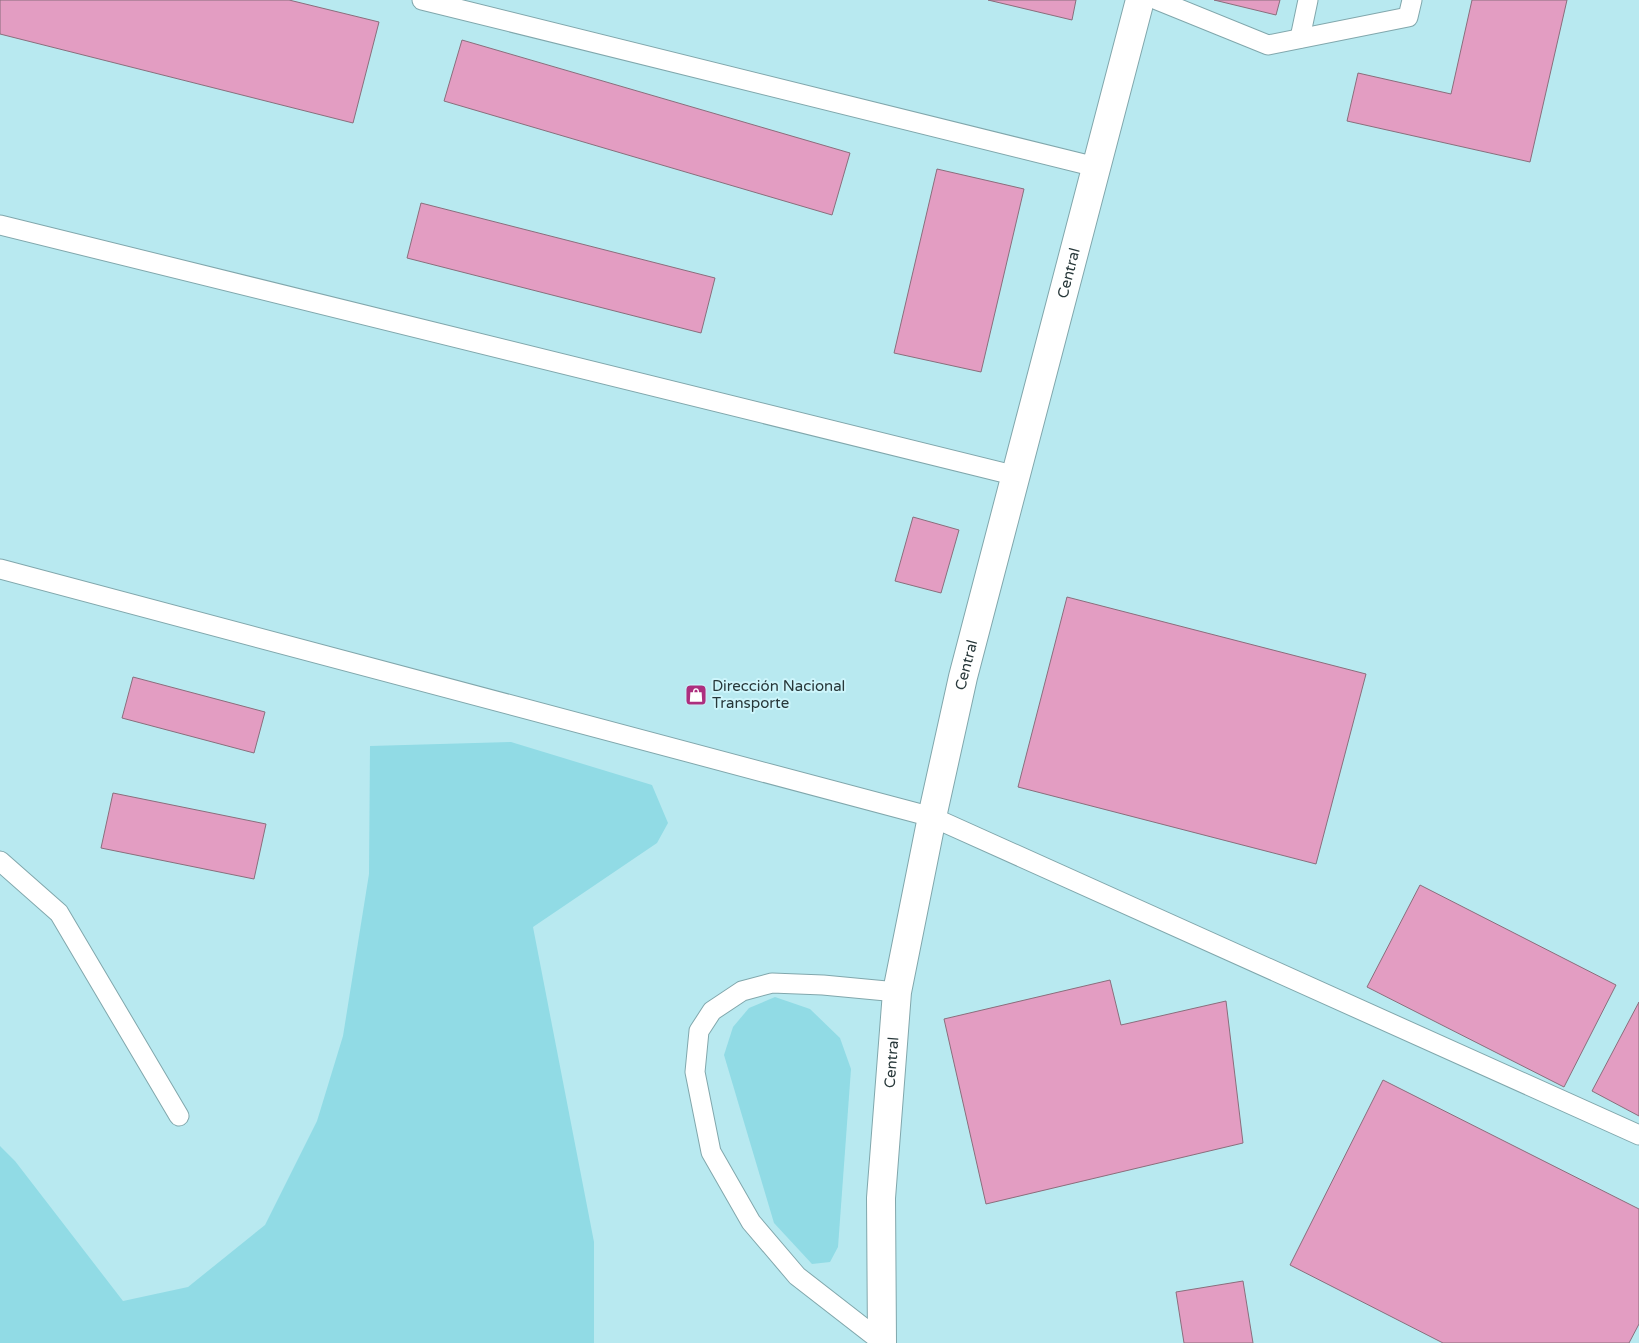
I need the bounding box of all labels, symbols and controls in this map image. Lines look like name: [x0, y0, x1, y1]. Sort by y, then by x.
street label: Central: [1053, 246, 1084, 300]
street label: Central: [951, 638, 981, 692]
place label: Dirección Nacional Transporte: [712, 677, 845, 712]
shop icon: Dirección Nacional Transporte: [684, 683, 708, 707]
street label: Central: [881, 1036, 902, 1089]

